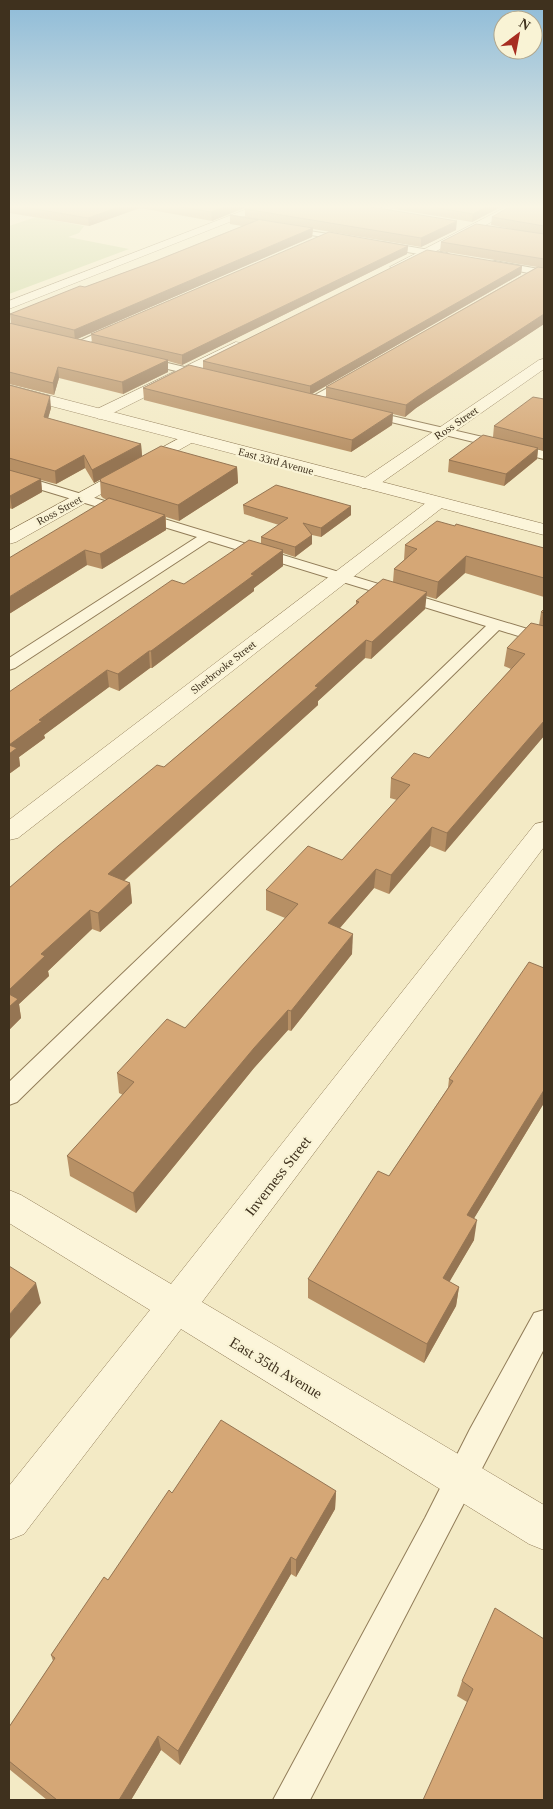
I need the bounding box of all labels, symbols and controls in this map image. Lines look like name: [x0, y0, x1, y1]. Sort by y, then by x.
north arrow: [493, 10, 543, 60]
text: N: [516, 15, 533, 33]
street label: Ross Street: [432, 404, 480, 442]
street label: East 33rd Avenue: [237, 445, 315, 477]
street label: Ross Street: [34, 493, 84, 527]
street label: Sherbrooke Street: [188, 638, 258, 696]
street label: Inverness Street: [242, 1133, 314, 1219]
street label: East 35th Avenue: [227, 1334, 325, 1402]

